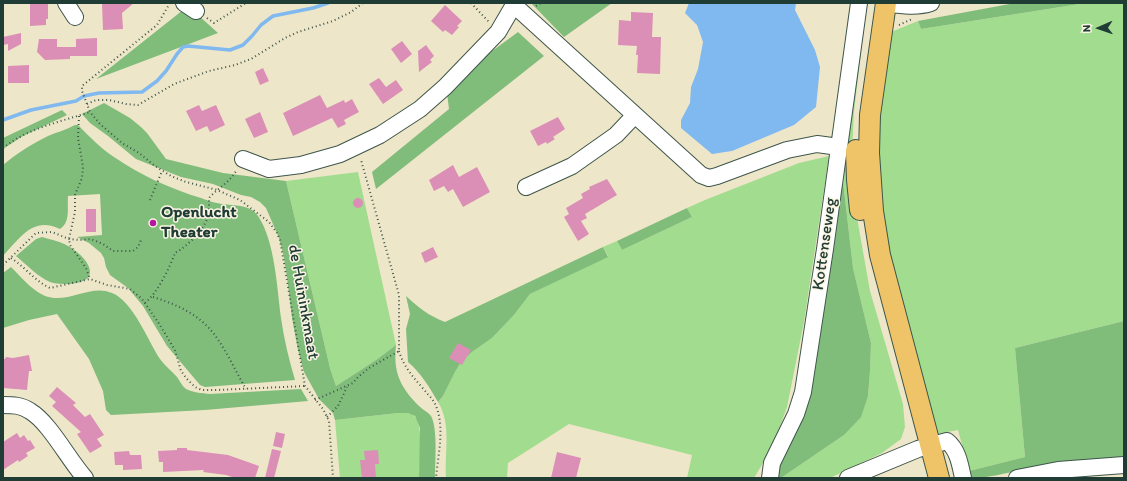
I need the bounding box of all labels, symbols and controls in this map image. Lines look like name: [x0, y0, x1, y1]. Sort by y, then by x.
north arrow: [1079, 8, 1119, 48]
text: N: [1080, 24, 1093, 32]
street label: Kottenseweg: [808, 196, 842, 292]
place label: Openlucht Theater: [161, 203, 237, 243]
marker: Openlucht Theater: [148, 218, 158, 228]
street label: de Huininkmaat: [283, 243, 323, 361]

